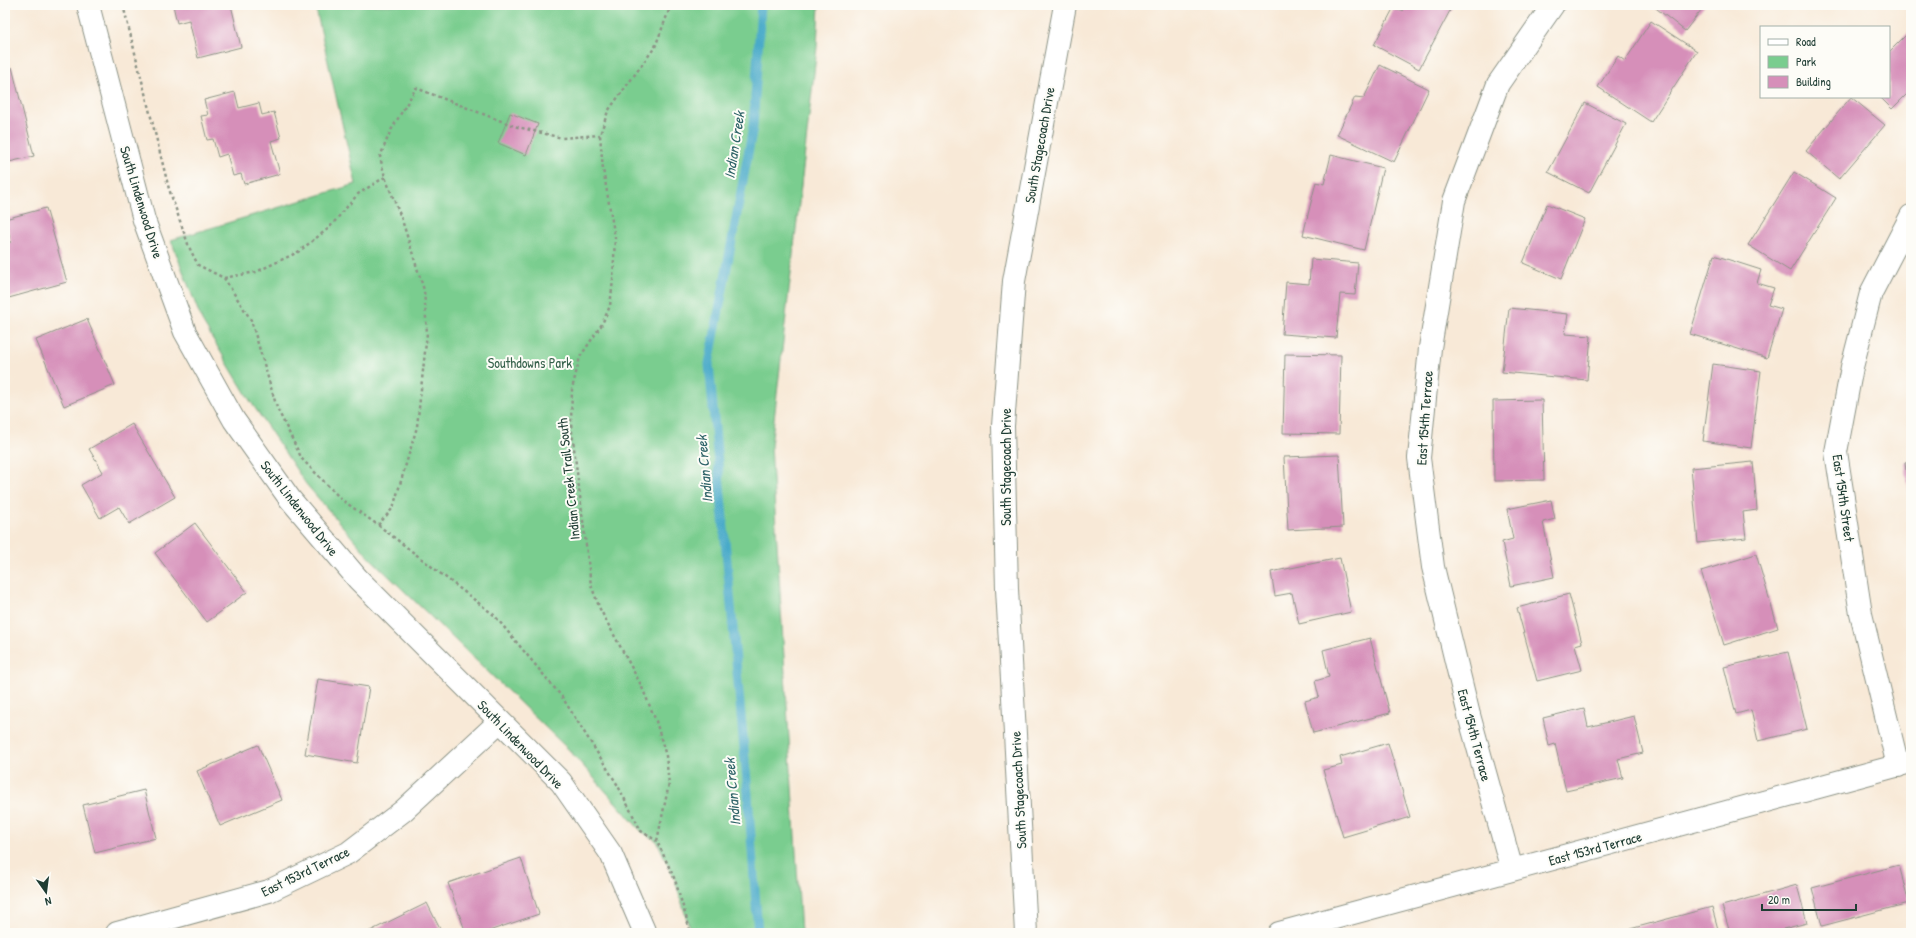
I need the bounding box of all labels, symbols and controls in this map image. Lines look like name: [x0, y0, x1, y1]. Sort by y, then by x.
legend: [1760, 26, 1890, 98]
text: Road: [1796, 33, 1816, 50]
text: Park: [1796, 53, 1816, 70]
text: Building: [1796, 73, 1831, 90]
street label: South Stagecoach Drive: [1019, 85, 1060, 205]
water label: Indian Creek: [718, 108, 750, 180]
street label: South Lindenwood Drive: [116, 144, 168, 261]
park label: Southdowns Park: [488, 353, 572, 372]
street label: East 154th Terrace: [1411, 370, 1437, 466]
street label: South Stagecoach Drive: [996, 408, 1016, 526]
street label: Indian Creek Trail South: [552, 417, 584, 541]
water label: Indian Creek: [690, 433, 717, 504]
street label: East 154th Street: [1828, 453, 1860, 543]
street label: South Lindenwood Drive: [257, 456, 344, 560]
street label: East 154th Terrace: [1454, 687, 1497, 784]
street label: South Lindenwood Drive: [474, 696, 569, 793]
street label: South Stagecoach Drive: [1005, 730, 1032, 849]
water label: Indian Creek: [718, 756, 745, 827]
street label: East 153rd Terrace: [1546, 826, 1644, 870]
street label: East 153rd Terrace: [258, 841, 353, 901]
north arrow: [26, 872, 66, 912]
scale bar: [1762, 886, 1856, 912]
text: 20 m: [1768, 891, 1790, 908]
text: N: [44, 894, 53, 909]

